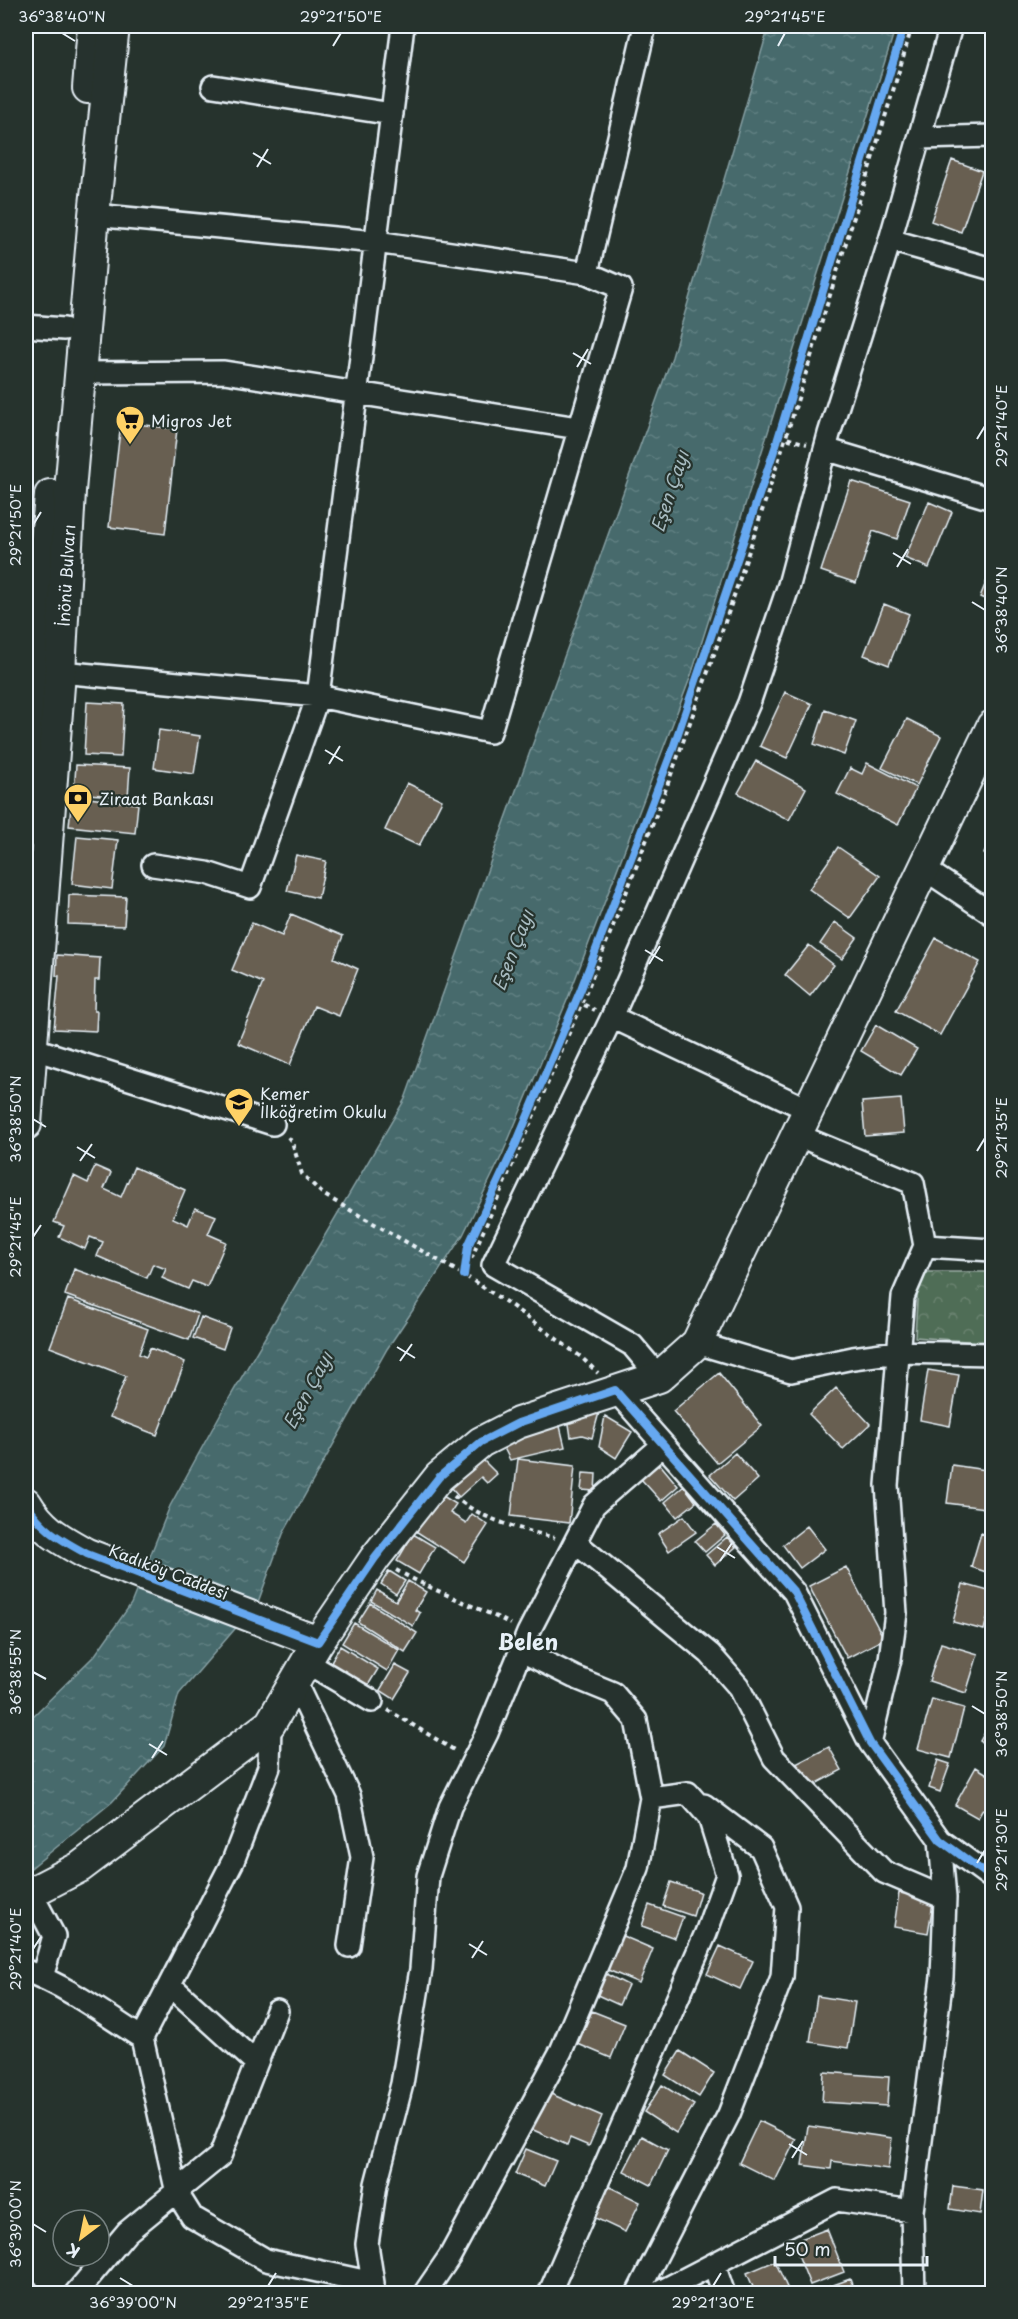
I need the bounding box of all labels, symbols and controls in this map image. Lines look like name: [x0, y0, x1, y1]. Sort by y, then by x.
text: 36°38'40"N: [18, 4, 106, 27]
text: 29°21'50"E: [300, 4, 382, 27]
text: 29°21'45"E: [744, 4, 826, 27]
text: 29°21'40"E: [989, 385, 1012, 467]
supermarket icon: Migros Jet: [114, 404, 146, 446]
place label: Migros Jet: [151, 408, 232, 432]
water label: Eşen Çayı: [643, 446, 695, 535]
text: 29°21'50"E: [3, 484, 26, 566]
street label: İnönü Bulvarı: [51, 524, 80, 627]
text: 36°38'40"N: [989, 566, 1012, 654]
bank icon: Ziraat Bankası: [62, 782, 94, 824]
place label: Ziraat Bankası: [99, 786, 214, 810]
water label: Eşen Çayı: [484, 905, 540, 994]
text: 36°38'50"N: [3, 1075, 26, 1163]
place label: Kemer İlköğretim Okulu: [260, 1081, 387, 1123]
school or university icon: Kemer İlköğretim Okulu: [223, 1086, 255, 1128]
text: 29°21'35"E: [989, 1097, 1012, 1179]
text: 29°21'45"E: [3, 1196, 26, 1278]
water label: Eşen Çayı: [275, 1346, 339, 1433]
street label: Kadıköy Caddesi: [106, 1537, 232, 1605]
district label: Belen: [498, 1624, 558, 1657]
text: 36°38'55"N: [3, 1629, 26, 1715]
text: 36°38'50"N: [989, 1670, 1012, 1758]
text: 29°21'30"E: [989, 1808, 1012, 1892]
text: 29°21'40"E: [3, 1908, 26, 1990]
text: 36°39'00"N: [3, 2180, 26, 2268]
north arrow: [51, 2208, 111, 2268]
scale bar: [775, 2229, 926, 2267]
text: 50 m: [784, 2235, 831, 2262]
text: K: [61, 2238, 84, 2265]
text: 36°39'00"N: [89, 2290, 177, 2313]
text: 29°21'35"E: [227, 2290, 309, 2313]
text: 29°21'30"E: [671, 2290, 755, 2313]

